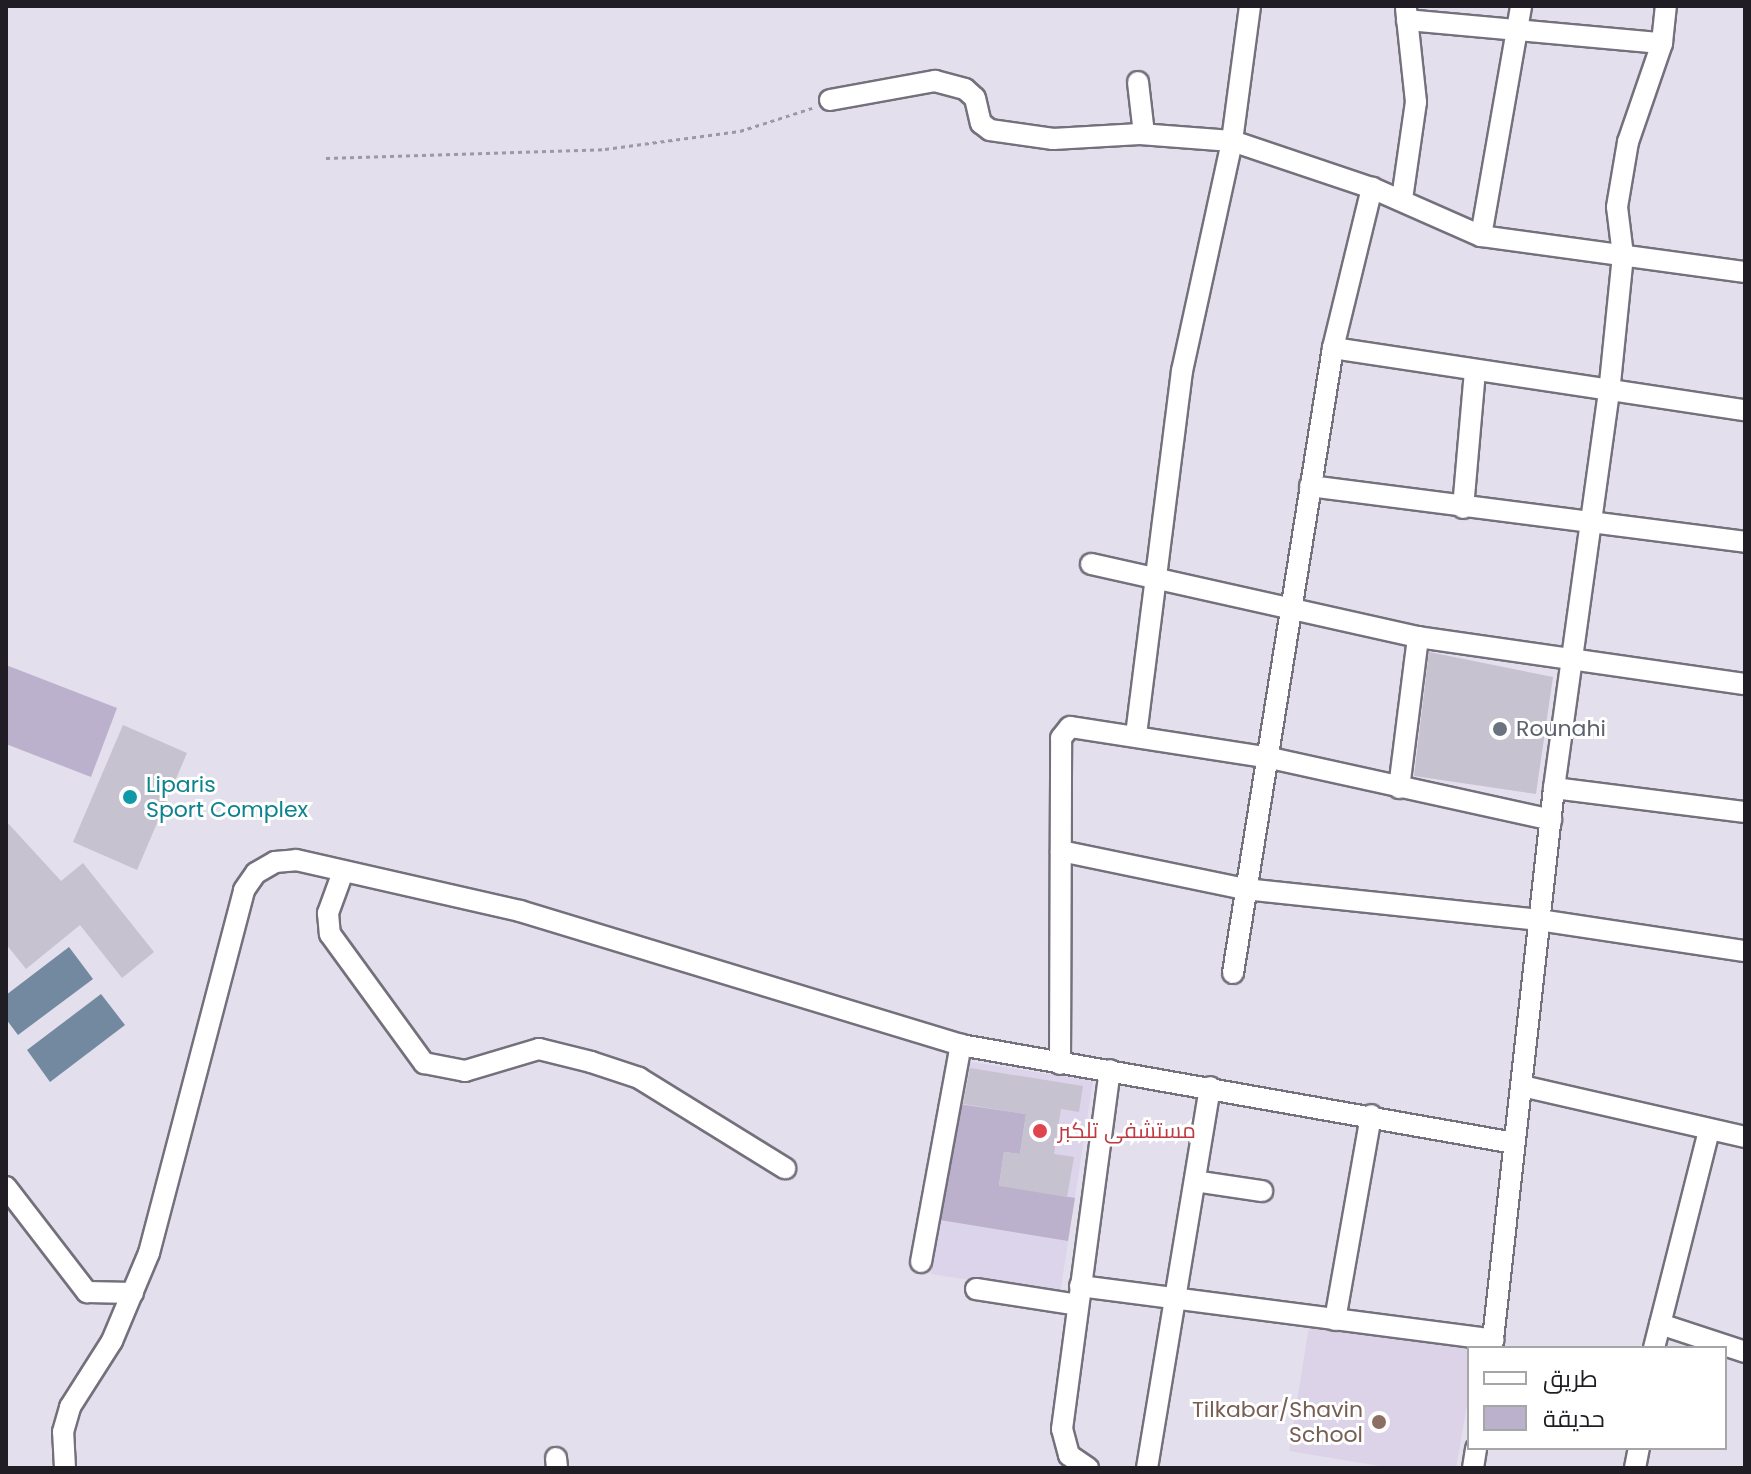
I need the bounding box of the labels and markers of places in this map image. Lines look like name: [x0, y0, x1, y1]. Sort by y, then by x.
place label: Rounahi: [1516, 716, 1606, 742]
marker: Rounahi: [1491, 720, 1509, 738]
place label: Liparis Sport Complex: [146, 771, 308, 822]
marker: Liparis Sport Complex: [121, 788, 139, 806]
place label: مستشفى تلكبر: [1058, 1118, 1196, 1144]
marker: مستشفى تلكبر: [1029, 1120, 1051, 1142]
place label: Tilkabar/Shavin School: [1192, 1396, 1363, 1448]
marker: Tilkabar/Shavin School: [1370, 1413, 1388, 1431]

